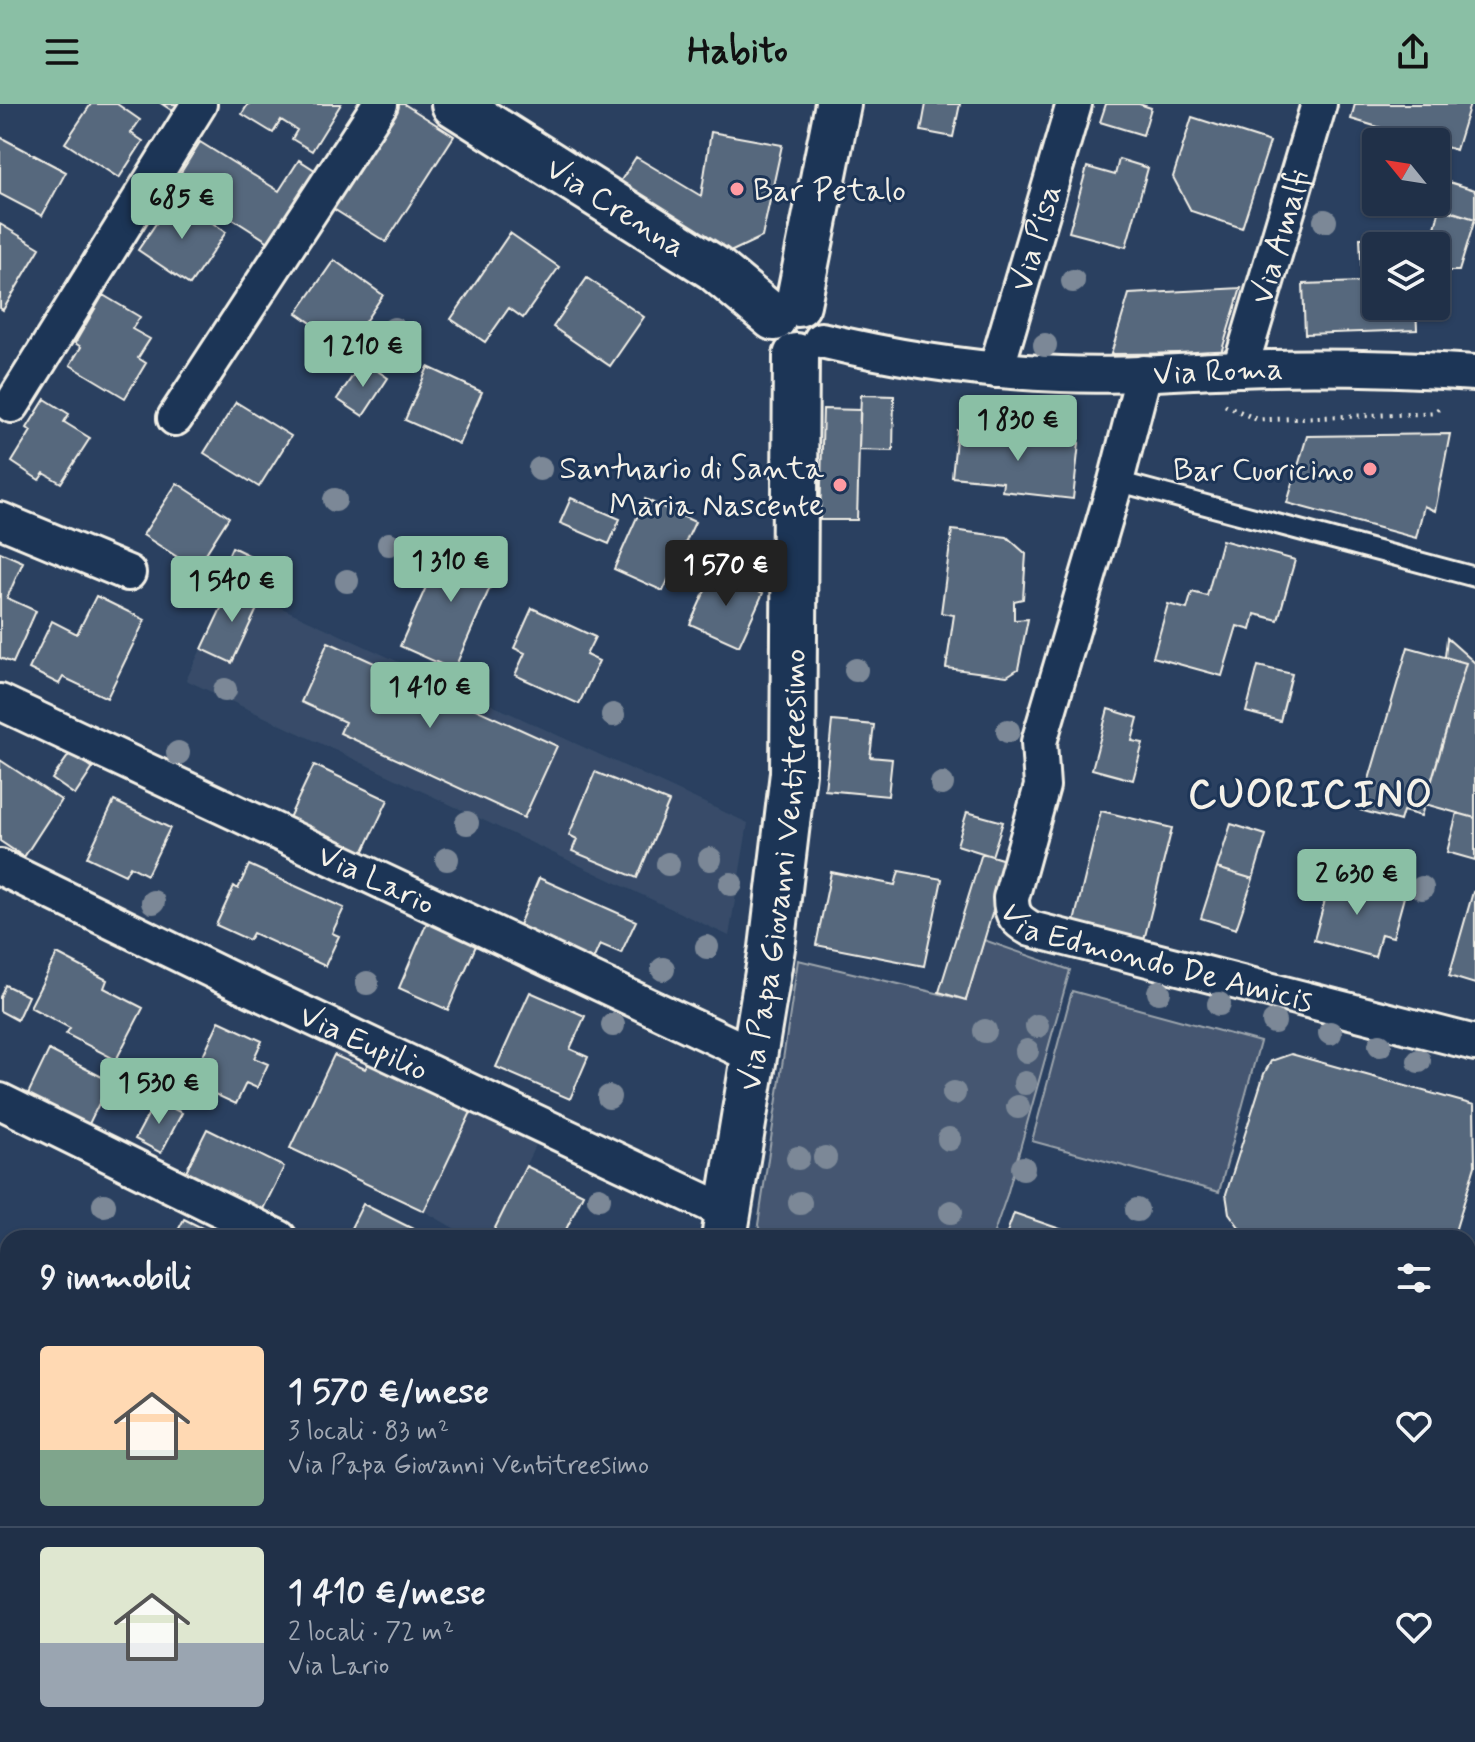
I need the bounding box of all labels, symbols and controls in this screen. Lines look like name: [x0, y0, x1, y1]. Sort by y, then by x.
text: Habito: [687, 29, 788, 76]
icon: menu: [40, 30, 84, 74]
icon: share: [1391, 30, 1435, 74]
north arrow: [1362, 128, 1450, 216]
map controls: [1362, 128, 1450, 320]
street label: Via Crenna: [537, 148, 693, 268]
street label: Via Amalfi: [1241, 165, 1321, 310]
place label: Bar Petalo: [753, 170, 906, 212]
pin: 685 €: [126, 173, 238, 241]
marker: Bar Petalo: [728, 180, 746, 198]
street label: Via Pisa: [1001, 180, 1072, 297]
text: 685 €: [149, 182, 215, 216]
button: layers: [1362, 232, 1450, 320]
pin: 1 210 €: [289, 321, 437, 389]
text: 1 210 €: [322, 330, 404, 364]
street label: Via Roma: [1152, 349, 1284, 396]
pin: 1 830 €: [944, 395, 1092, 463]
text: 1 830 €: [977, 404, 1059, 438]
place label: Santuario di Santa Maria Nascente: [559, 448, 825, 527]
place label: Bar Cuoricino: [1173, 450, 1354, 492]
marker: Bar Cuoricino: [1361, 460, 1379, 478]
marker: Santuario di Santa Maria Nascente: [831, 476, 849, 494]
pin: 1 310 €: [377, 536, 525, 604]
pin: 1 570 €: [652, 540, 800, 608]
text: 1 310 €: [412, 545, 490, 579]
text: 1 570 €: [683, 549, 769, 583]
pin: 1 540 €: [158, 556, 306, 624]
text: 1 540 €: [189, 565, 275, 599]
street label: Via Papa Giovanni Ventitreesimo: [730, 649, 817, 1094]
pin: 1 410 €: [356, 662, 504, 730]
text: 1 410 €: [388, 671, 472, 705]
district label: CUORICINO: [1188, 770, 1434, 822]
street label: Via Lario: [310, 835, 441, 926]
pin: 2 630 €: [1283, 849, 1431, 917]
text: 2 630 €: [1315, 858, 1399, 892]
street label: Via Edmondo De Amicis: [989, 896, 1317, 1024]
street label: Via Eupilio: [292, 995, 435, 1092]
pin: 1 530 €: [85, 1058, 233, 1126]
text: 1 530 €: [118, 1067, 200, 1101]
text: 9 immobili: [40, 1256, 191, 1301]
icon: filters: [1392, 1256, 1436, 1300]
text: 1 570 €/mese: [288, 1370, 489, 1415]
icon: home: [104, 1378, 200, 1474]
icon: heart: [1392, 1404, 1436, 1448]
text: 3 locali · 83 m²: [288, 1415, 449, 1449]
text: Via Papa Giovanni Ventitreesimo: [288, 1449, 649, 1483]
text: 1 410 €/mese: [288, 1571, 486, 1616]
icon: home: [104, 1579, 200, 1675]
icon: heart: [1392, 1605, 1436, 1649]
text: 2 locali · 72 m²: [288, 1616, 454, 1650]
text: Via Lario: [288, 1650, 389, 1684]

